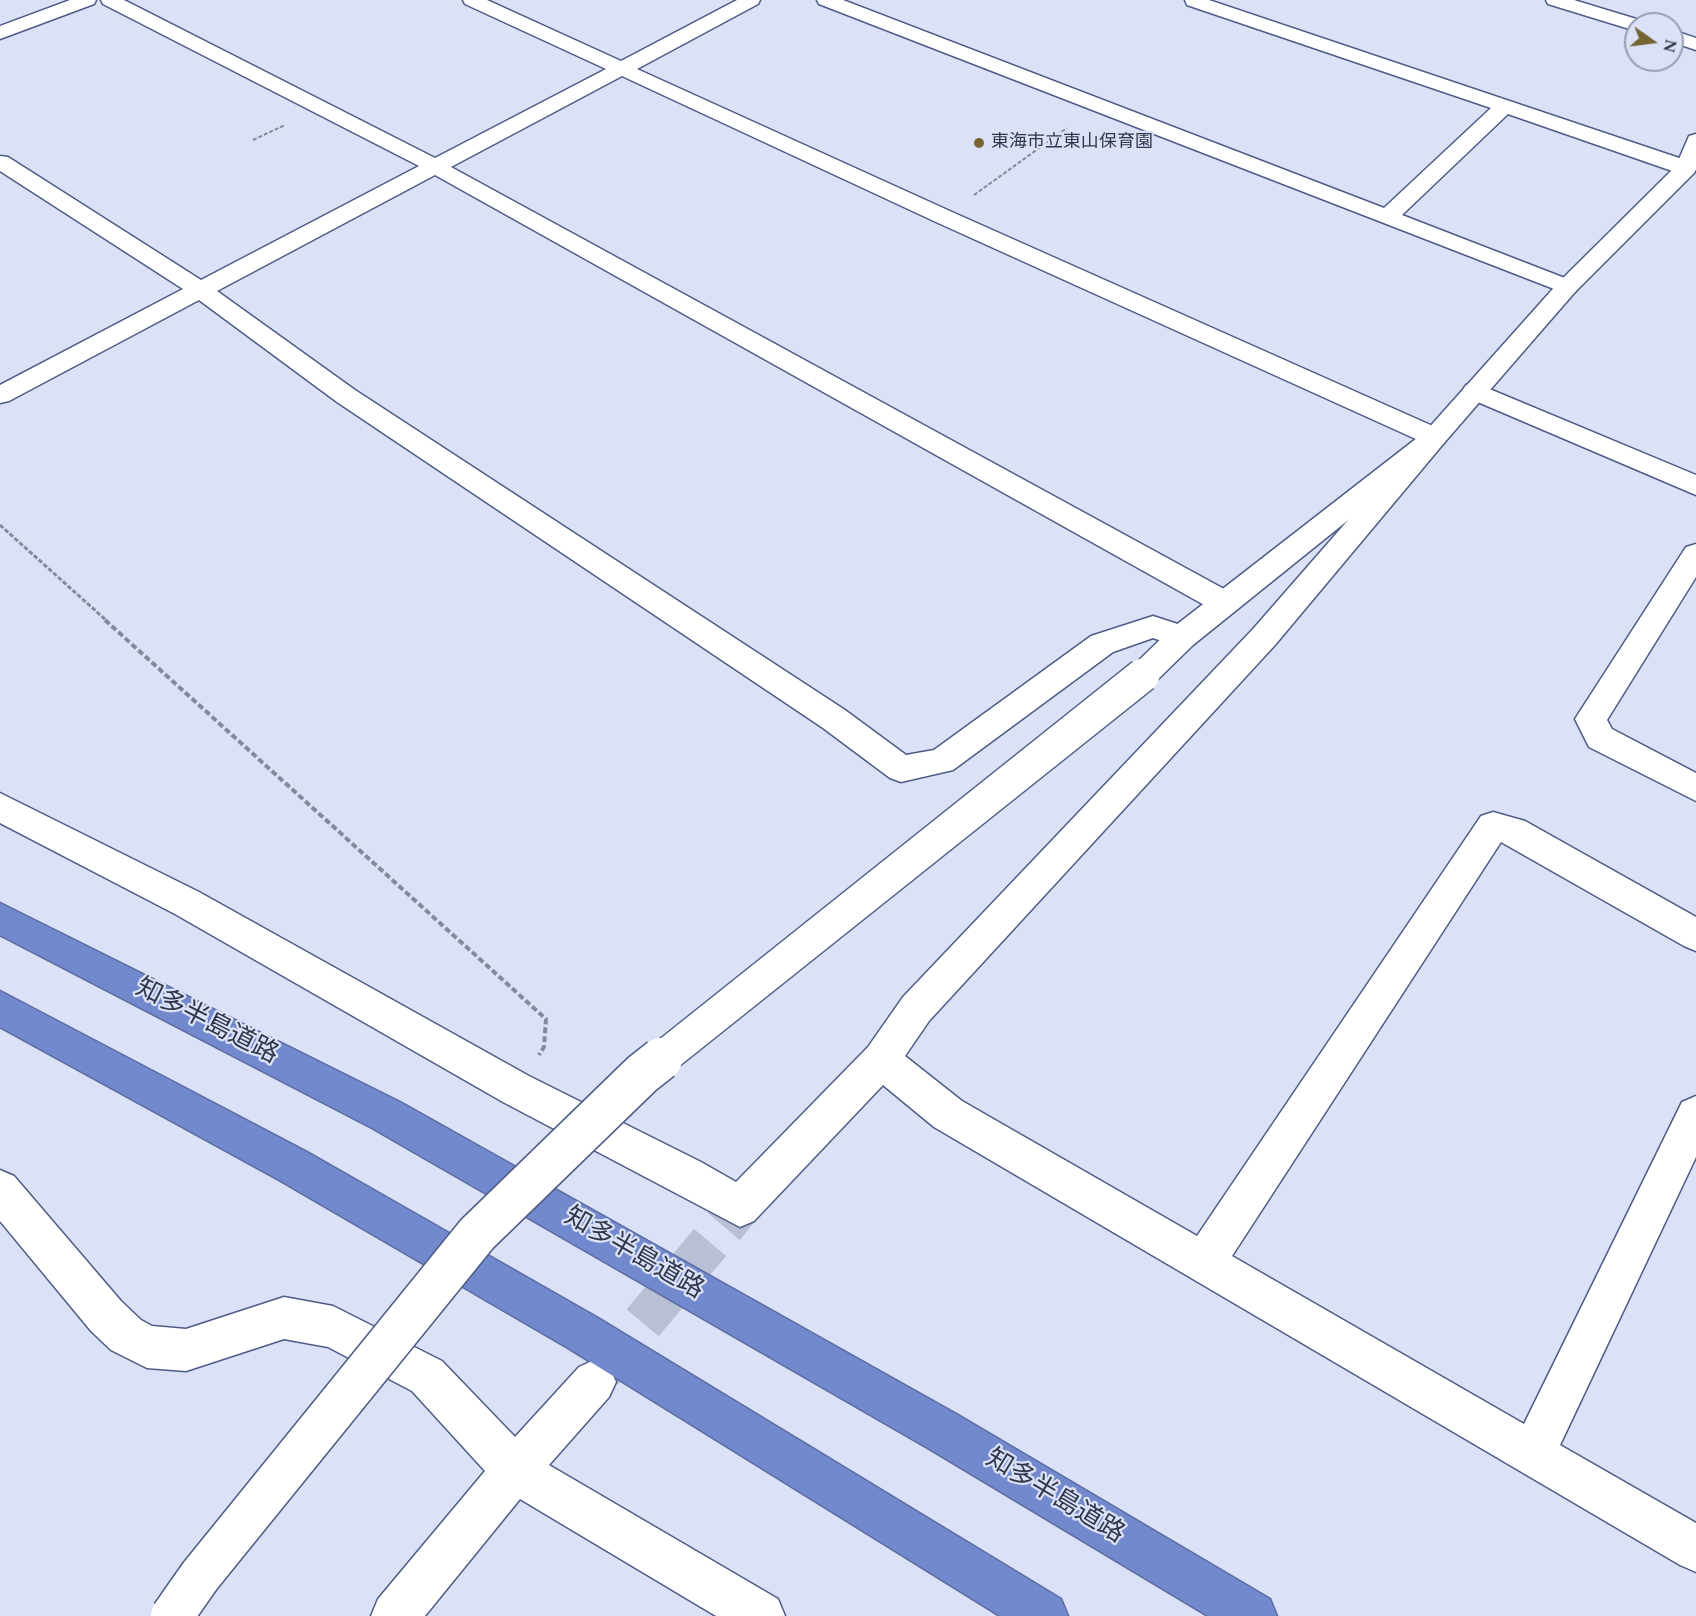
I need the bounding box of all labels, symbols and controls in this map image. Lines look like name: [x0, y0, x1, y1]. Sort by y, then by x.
north arrow: [1624, 12, 1684, 72]
text: N: [1656, 37, 1683, 55]
place label: 東海市立東山保育園: [991, 132, 1153, 154]
marker: 東海市立東山保育園: [972, 136, 986, 150]
street label: 知多半島道路: [129, 974, 283, 1072]
street label: 知多半島道路: [558, 1202, 708, 1308]
street label: 知多半島道路: [979, 1444, 1129, 1552]

